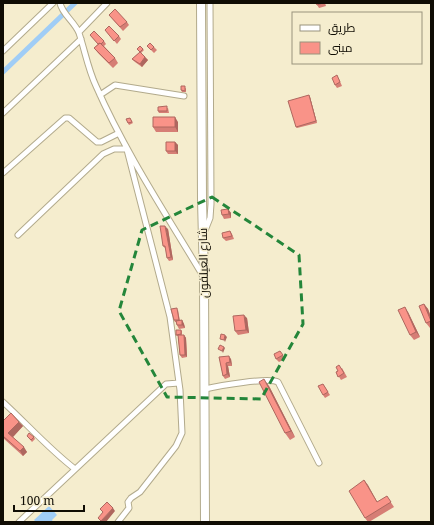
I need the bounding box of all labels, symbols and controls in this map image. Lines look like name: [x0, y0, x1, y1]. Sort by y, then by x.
legend: [292, 12, 422, 64]
text: طريق: [328, 19, 356, 36]
text: مبنى: [328, 39, 353, 56]
street label: شارع العيلفون: [194, 228, 212, 298]
scale bar: [14, 487, 84, 513]
text: 100 m: [20, 492, 55, 509]

